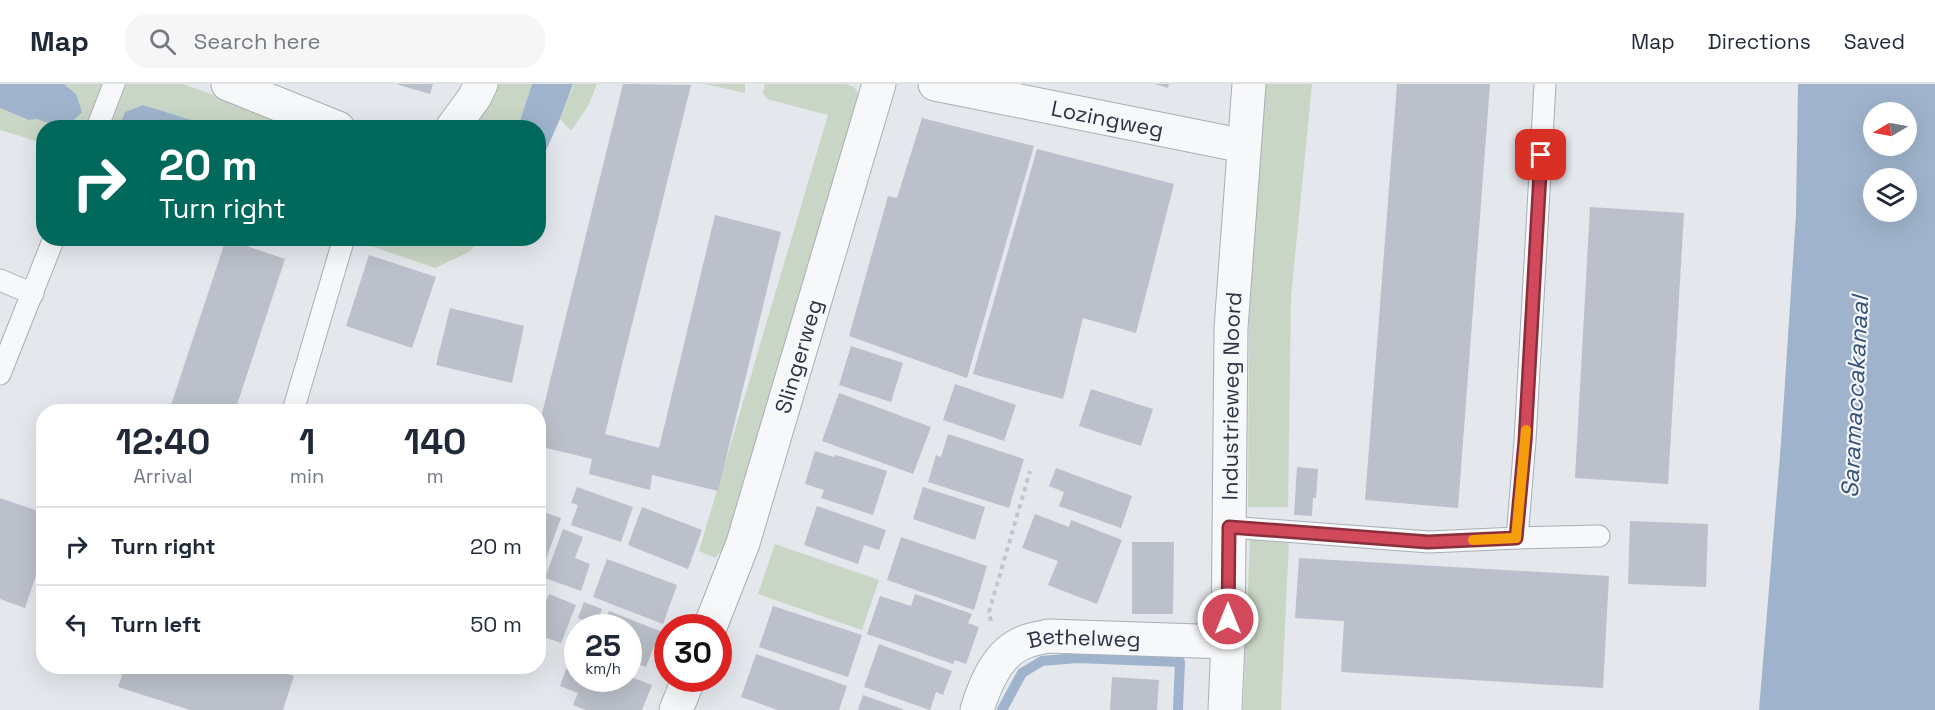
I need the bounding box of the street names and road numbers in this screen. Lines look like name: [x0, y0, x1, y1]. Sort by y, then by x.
street label: Lozingweg: [1049, 94, 1166, 144]
street label: Industrieweg Noord: [1215, 291, 1248, 501]
street label: Slingerweg: [768, 296, 828, 417]
street label: Bethelweg: [1024, 621, 1141, 654]

